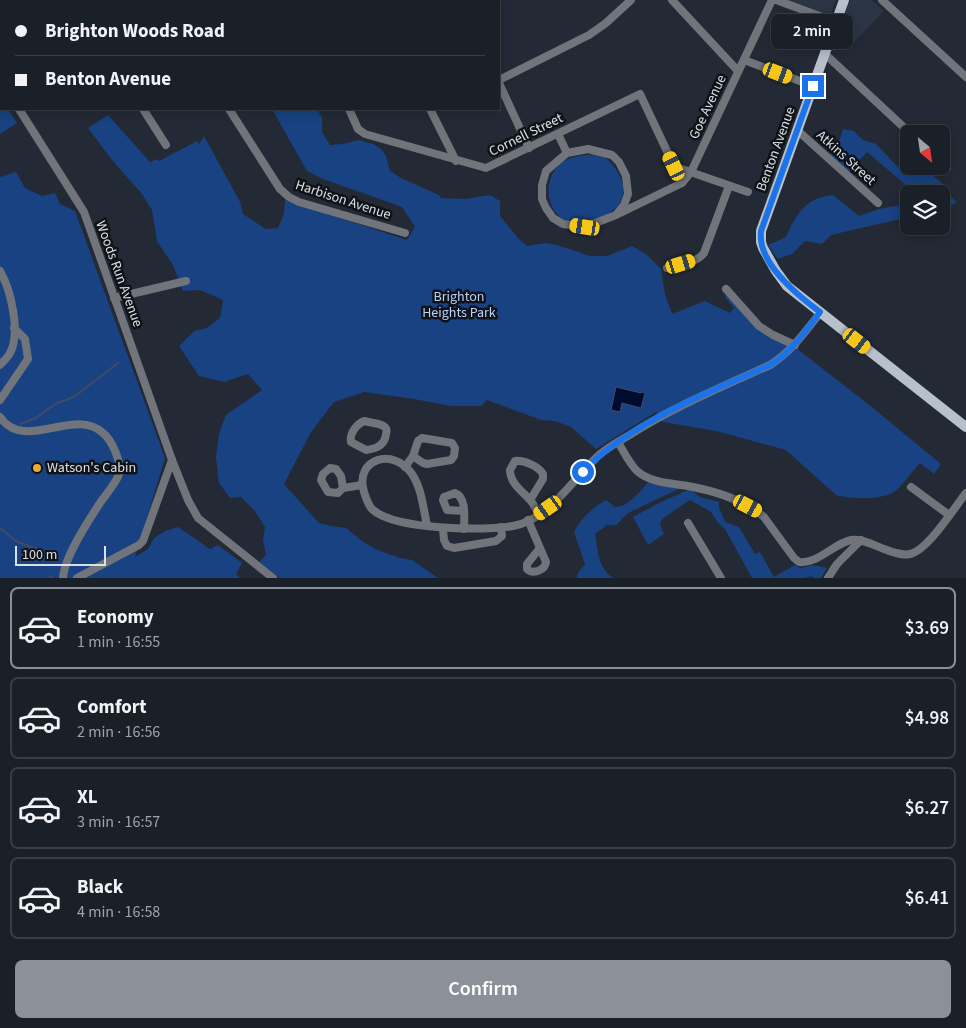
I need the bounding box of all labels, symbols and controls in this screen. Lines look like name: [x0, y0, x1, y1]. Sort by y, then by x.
callout: 2 min: [772, 13, 854, 48]
text: Brighton Woods Road: [45, 18, 225, 45]
text: 2 min: [793, 20, 831, 42]
car: [761, 61, 794, 85]
text: Benton Avenue: [45, 66, 171, 93]
street label: Goe Avenue: [684, 71, 732, 143]
route end: [802, 75, 824, 97]
street label: Benton Avenue: [751, 104, 801, 194]
street label: Cornell Street: [486, 108, 567, 162]
north arrow: [900, 125, 950, 175]
map controls: [900, 125, 950, 235]
street label: Atkins Street: [812, 126, 880, 190]
car: [660, 149, 687, 183]
street label: Harbison Avenue: [293, 175, 393, 225]
button: layers: [900, 185, 950, 235]
car: [569, 217, 600, 237]
street label: Woods Run Avenue: [90, 218, 148, 330]
car: [664, 252, 697, 276]
park label: Brighton Heights Park: [422, 287, 496, 323]
car: [840, 326, 873, 356]
place label: Watson's Cabin: [47, 458, 136, 478]
route start: [572, 461, 594, 483]
marker: Watson's Cabin: [31, 462, 43, 474]
car: [731, 492, 764, 520]
car: [531, 493, 564, 523]
scale bar: [15, 543, 106, 566]
text: 100 m: [22, 545, 57, 565]
text: Economy: [77, 604, 154, 631]
icon: car: [17, 606, 62, 651]
text: $3.69: [905, 615, 949, 642]
text: 1 min · 16:55: [77, 631, 160, 653]
text: Comfort: [77, 694, 147, 721]
icon: car: [17, 696, 62, 741]
text: $4.98: [905, 705, 949, 732]
text: 2 min · 16:56: [77, 721, 160, 743]
text: XL: [77, 784, 98, 811]
icon: car: [17, 786, 62, 831]
text: $6.27: [905, 795, 949, 822]
text: 3 min · 16:57: [77, 811, 160, 833]
text: Black: [77, 874, 123, 901]
icon: car: [17, 876, 62, 921]
text: $6.41: [905, 885, 949, 912]
text: 4 min · 16:58: [77, 901, 160, 923]
button: Confirm: [15, 960, 951, 1018]

